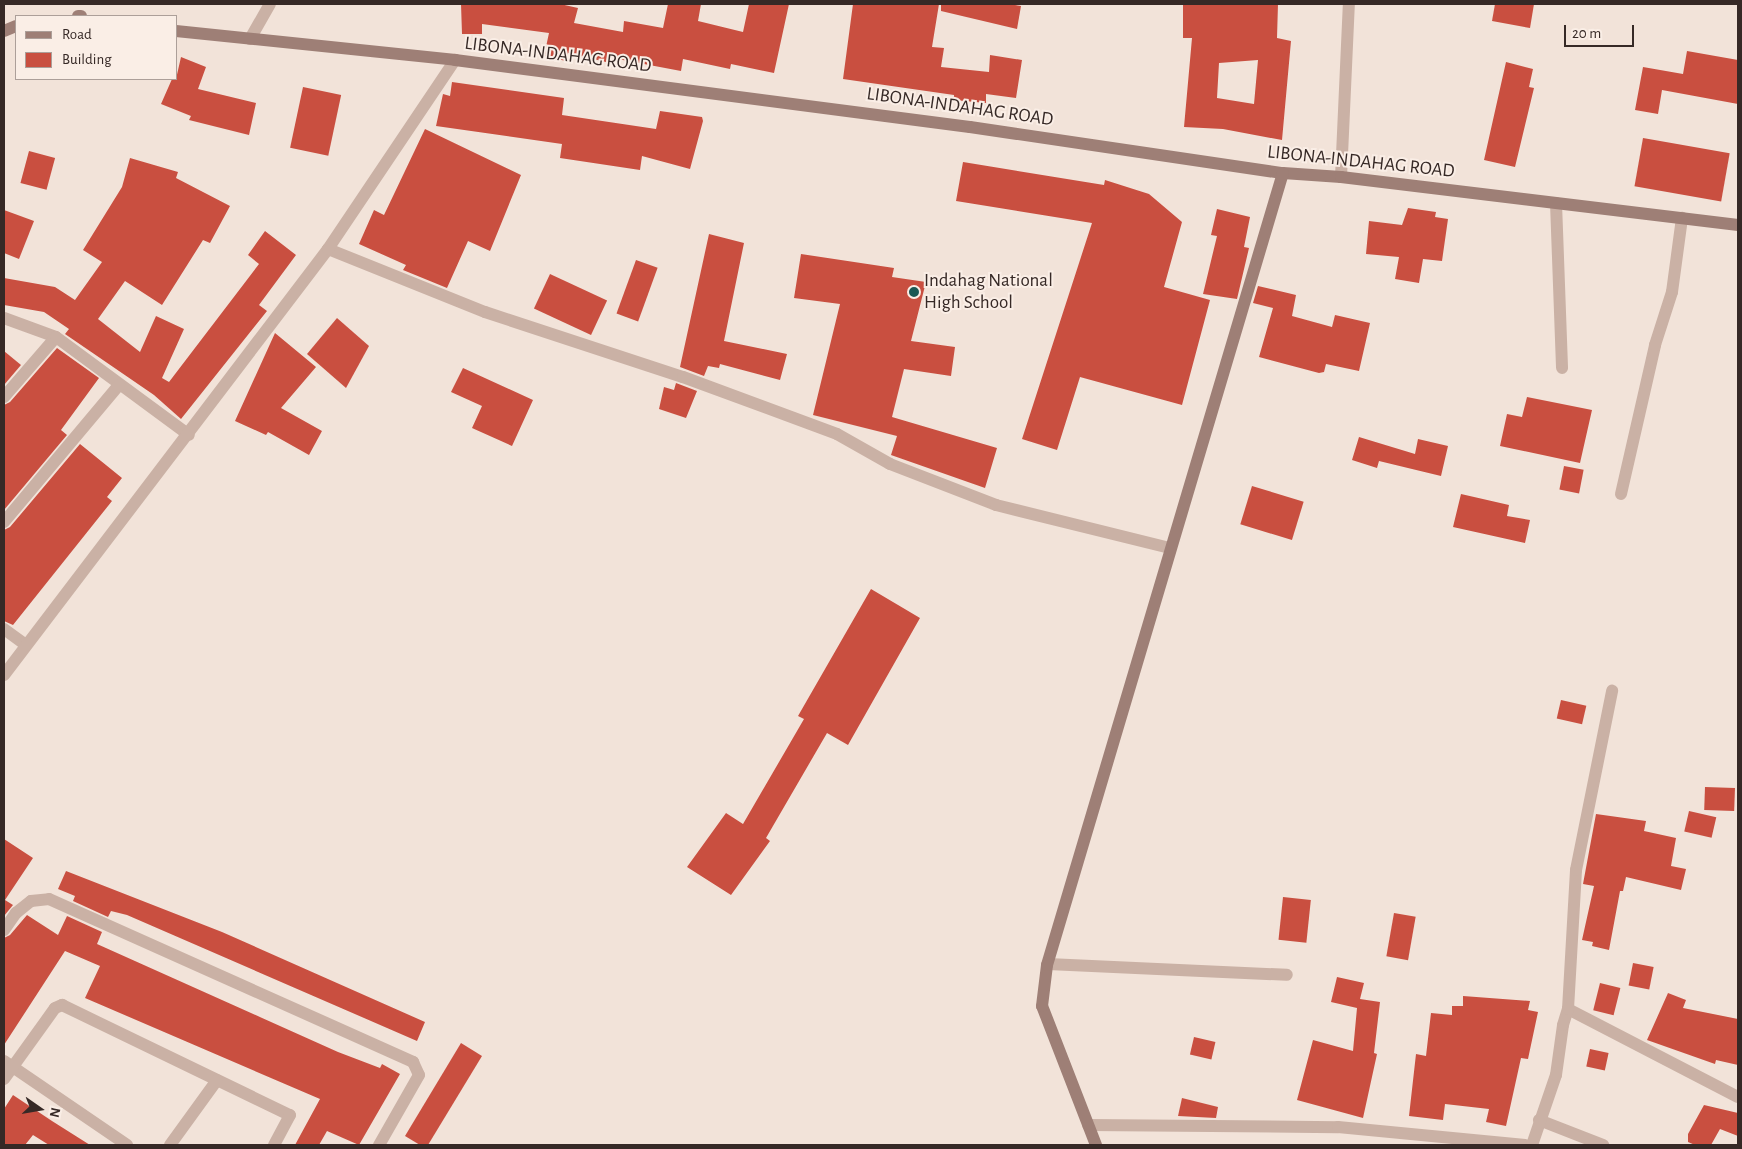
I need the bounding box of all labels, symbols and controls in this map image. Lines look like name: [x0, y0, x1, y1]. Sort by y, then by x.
legend: [15, 15, 178, 80]
scale bar: [1567, 15, 1637, 47]
text: 20 m: [1572, 26, 1601, 41]
text: Road: [62, 27, 92, 42]
street label: LIBONA-INDAHAG ROAD: [463, 32, 653, 78]
text: Building: [62, 52, 112, 67]
street label: LIBONA-INDAHAG ROAD: [865, 83, 1055, 131]
street label: LIBONA-INDAHAG ROAD: [1266, 141, 1456, 183]
place label: Indahag National High School: [924, 270, 1053, 314]
marker: Indahag National High School: [908, 286, 920, 298]
north arrow: [15, 1084, 65, 1134]
text: N: [47, 1106, 63, 1119]

